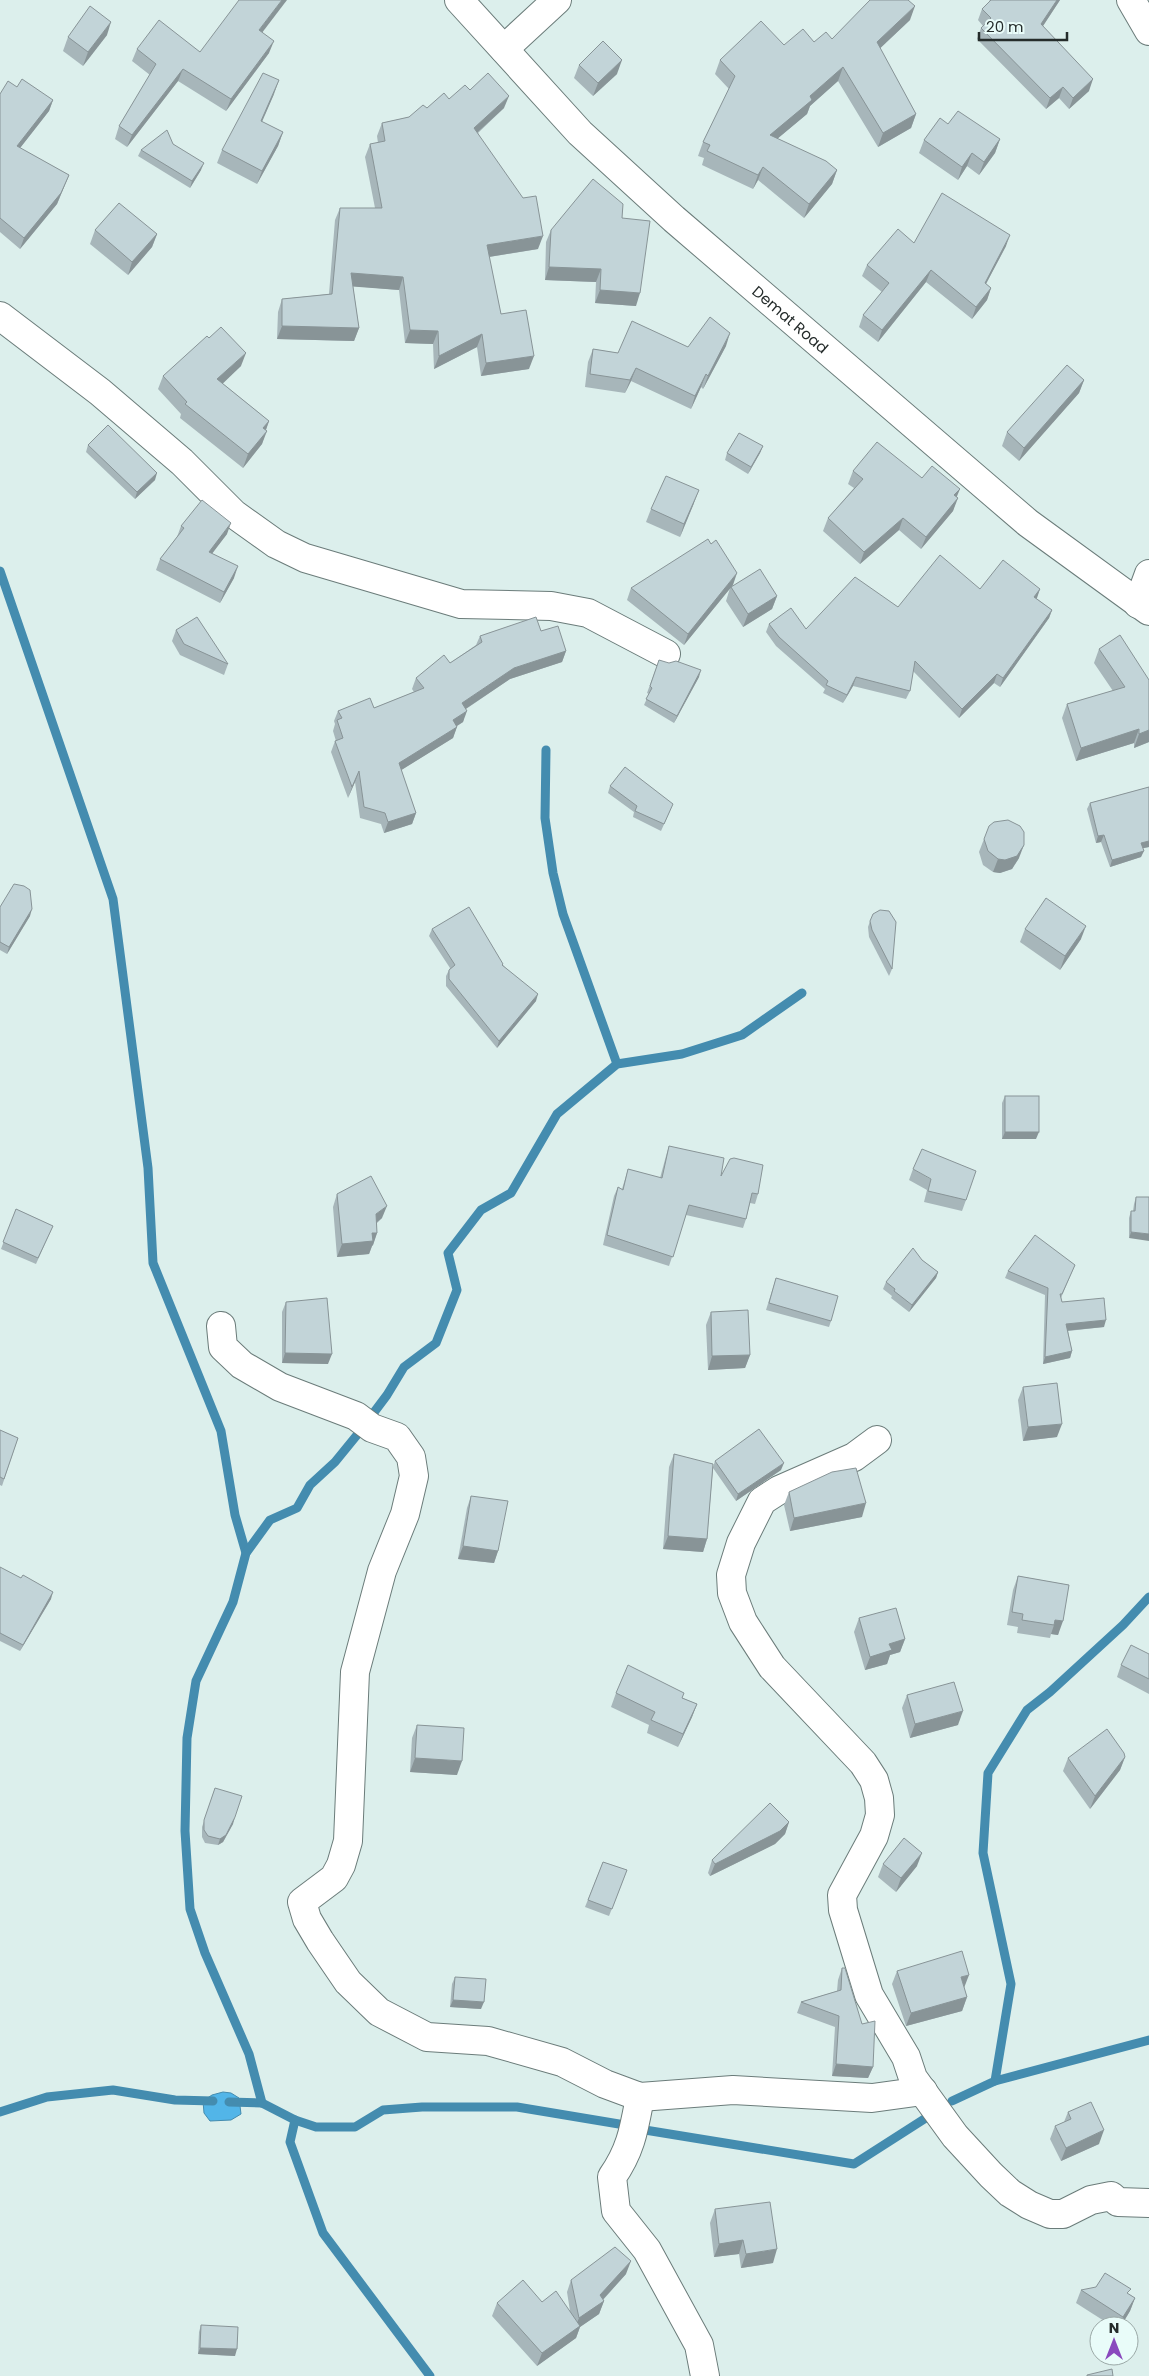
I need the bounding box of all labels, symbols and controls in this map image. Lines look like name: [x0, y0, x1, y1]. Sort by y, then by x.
scale bar: [979, 10, 1066, 42]
text: 20 m: [986, 16, 1024, 37]
street label: Demat Road: [748, 281, 833, 358]
north arrow: [1089, 2316, 1139, 2366]
text: N: [1109, 2318, 1119, 2338]

